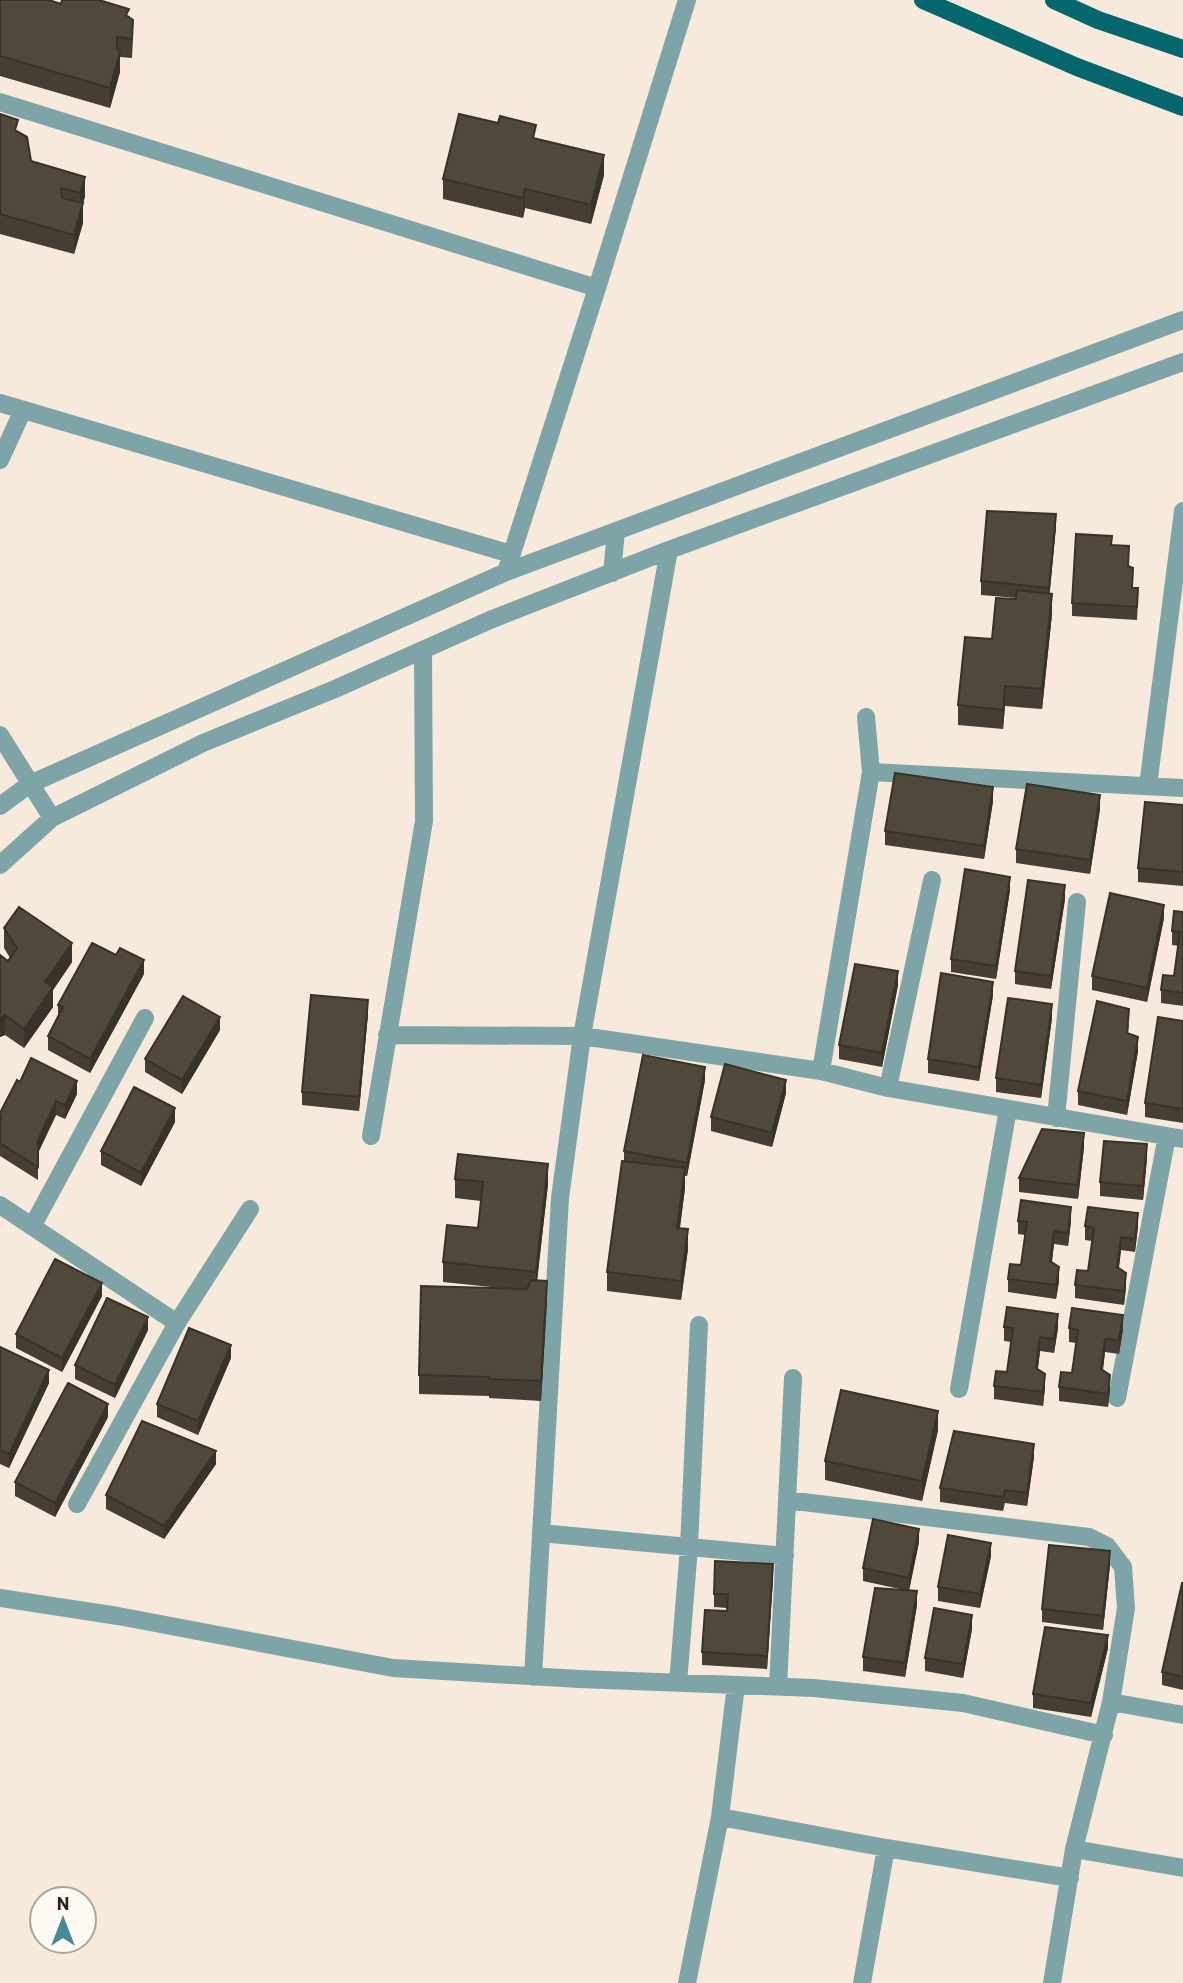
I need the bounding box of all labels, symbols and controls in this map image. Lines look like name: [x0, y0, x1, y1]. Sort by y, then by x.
north arrow: [28, 1885, 98, 1955]
text: N: [57, 1891, 69, 1914]

